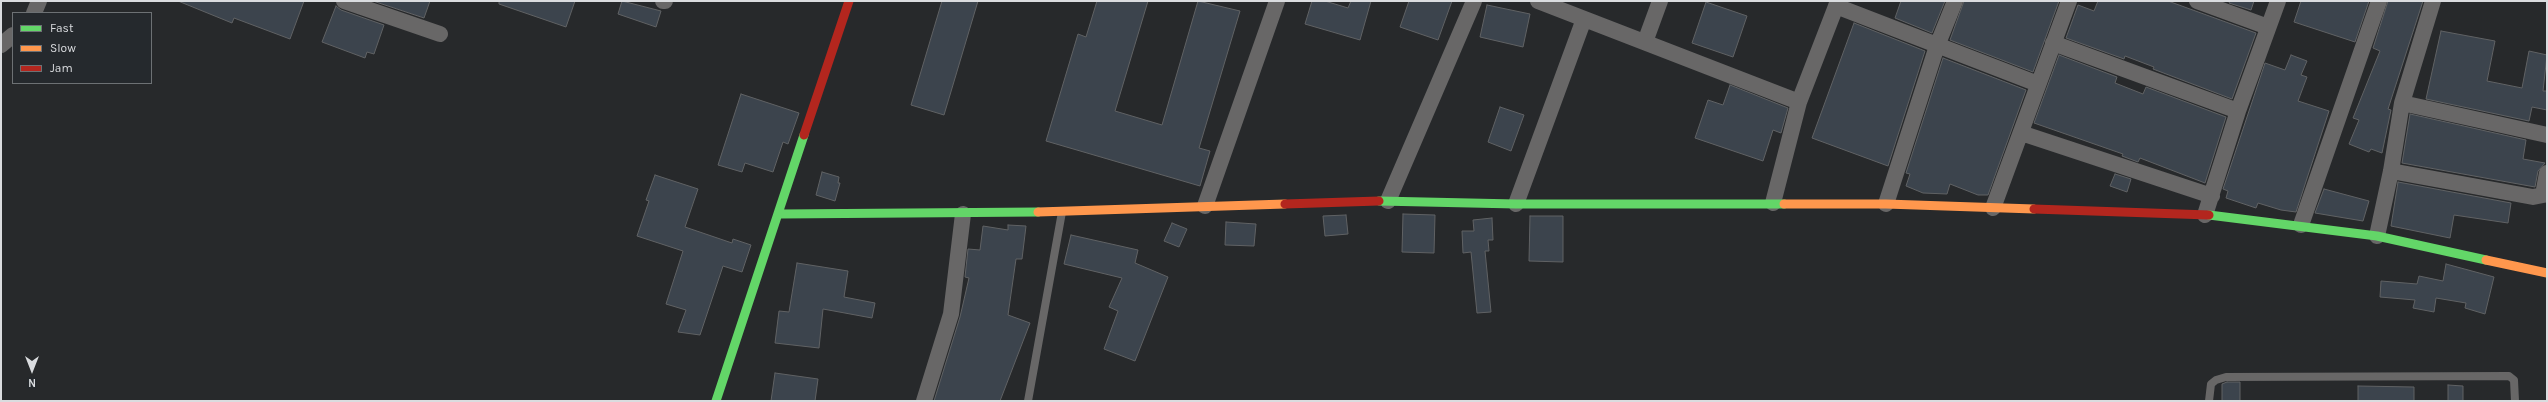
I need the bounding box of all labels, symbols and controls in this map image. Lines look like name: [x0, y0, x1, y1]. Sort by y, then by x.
legend: [12, 12, 152, 84]
text: Fast: [50, 21, 73, 35]
text: Slow: [50, 41, 76, 55]
text: Jam: [50, 61, 73, 75]
north arrow: [12, 350, 52, 390]
text: N: [28, 376, 36, 389]

